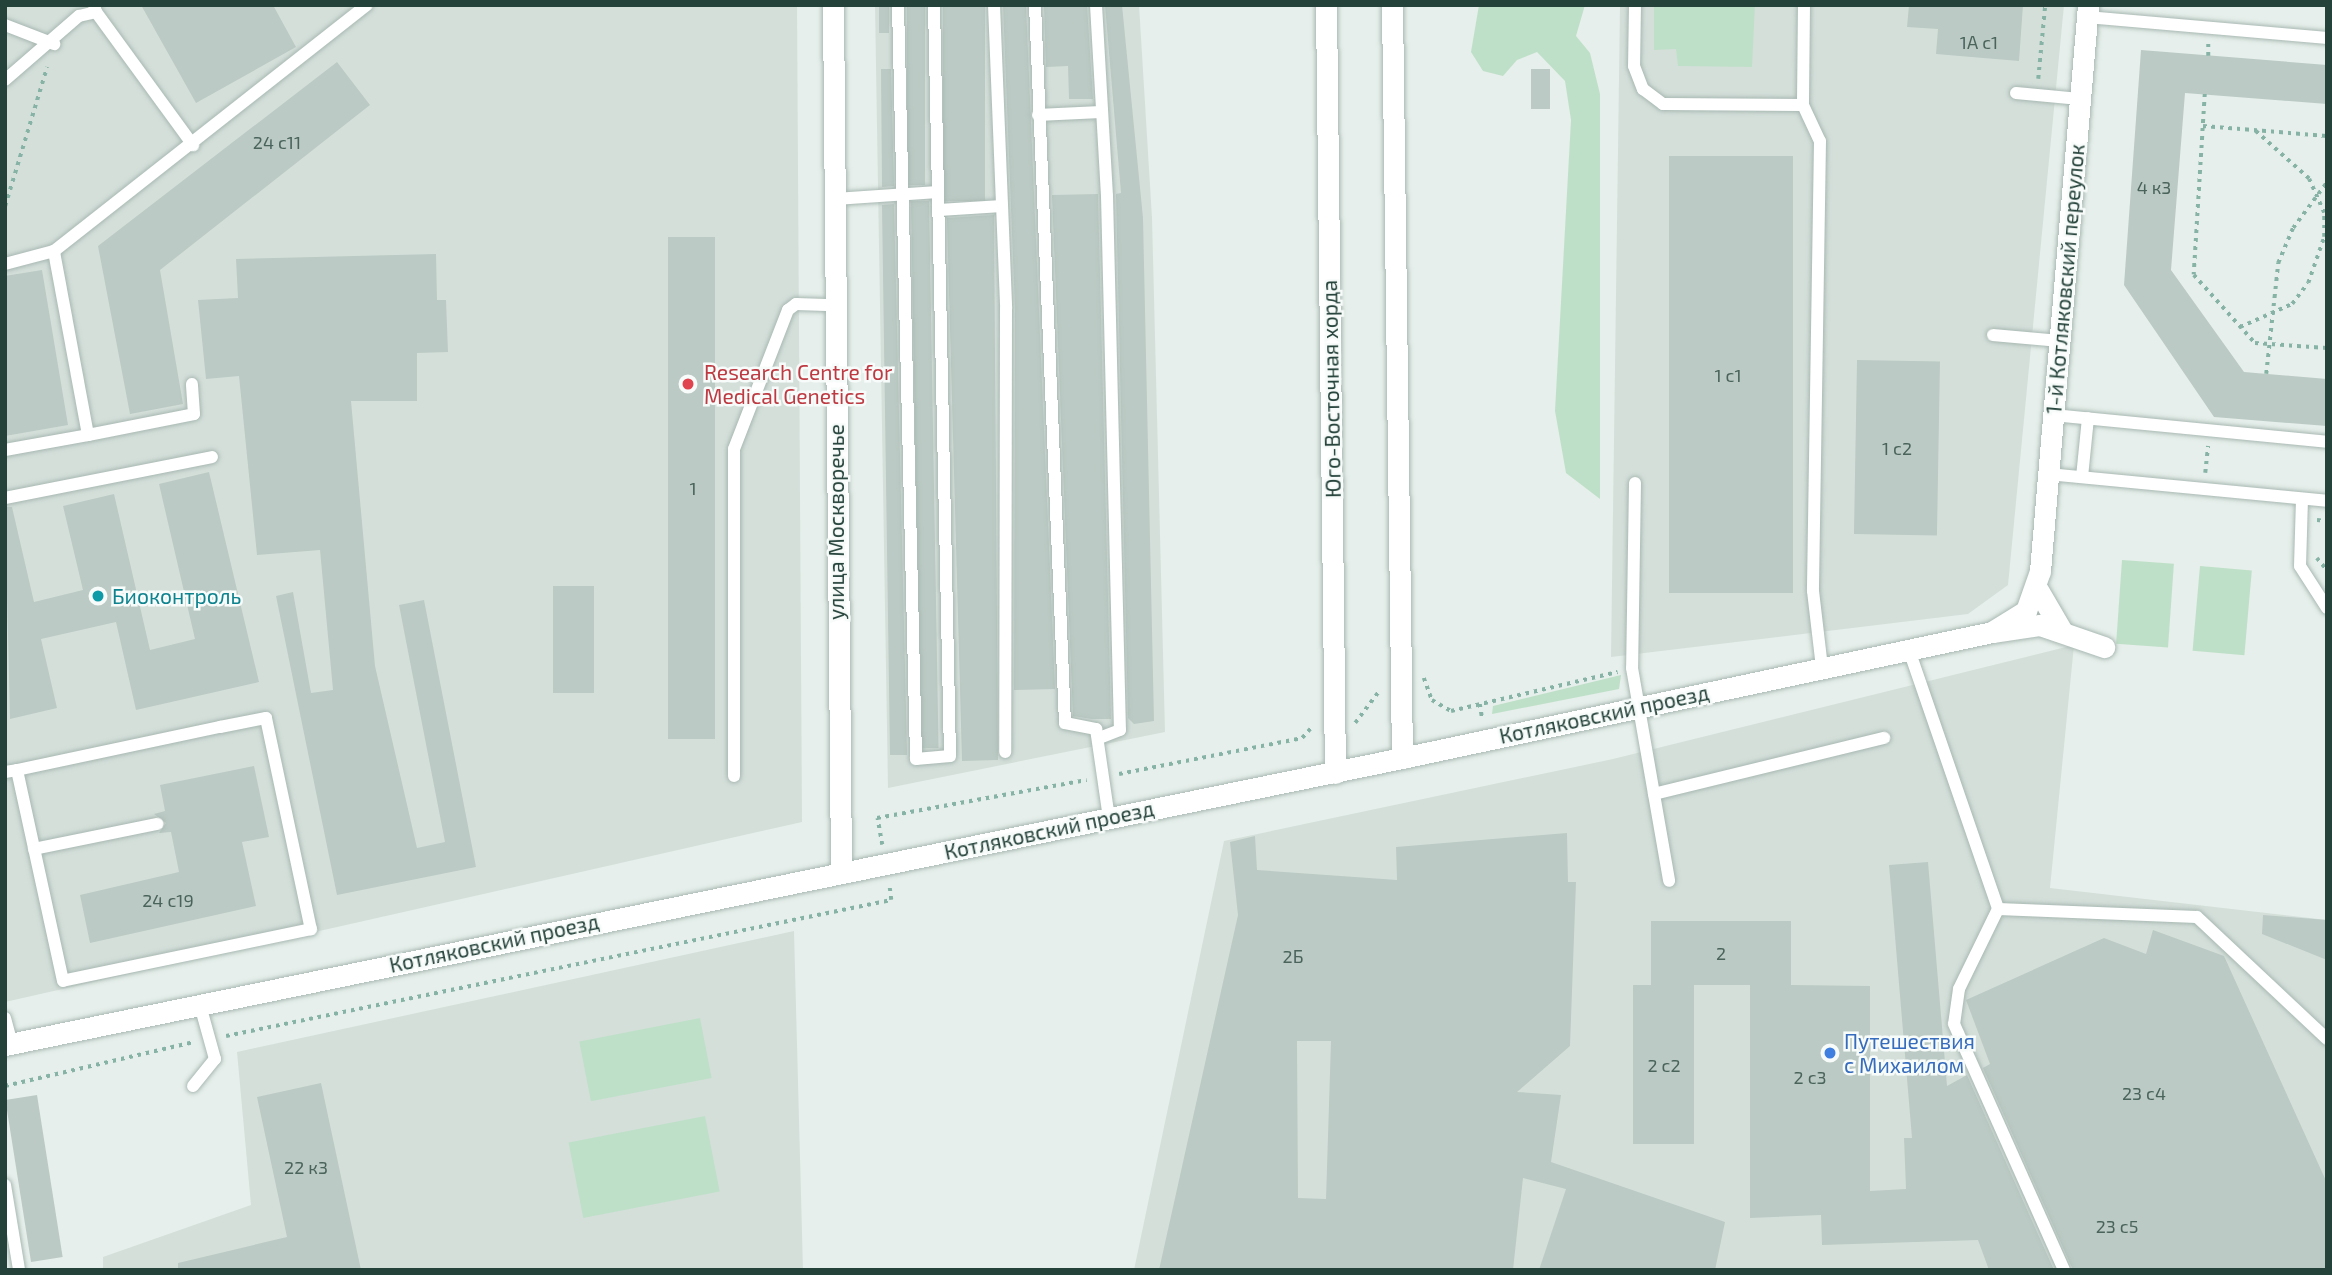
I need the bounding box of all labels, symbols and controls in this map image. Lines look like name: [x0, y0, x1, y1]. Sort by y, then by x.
house number: 1А с1: [1960, 31, 1998, 53]
house number: 24 с11: [253, 131, 301, 153]
street label: 1-й Котляковский переулок: [2041, 143, 2089, 415]
house number: 4 к3: [2137, 176, 2171, 198]
street label: Юго-Восточная хорда: [1316, 280, 1346, 498]
place label: Research Centre for Medical Genetics: [704, 359, 893, 409]
house number: 1 с1: [1714, 364, 1742, 386]
marker: Research Centre for Medical Genetics: [678, 374, 698, 394]
street label: улица Москворечье: [823, 424, 849, 620]
house number: 1 с2: [1882, 437, 1912, 459]
house number: 1: [689, 477, 697, 499]
place label: Биоконтроль: [112, 583, 241, 609]
marker: Биоконтроль: [90, 588, 106, 604]
street label: Котляковский проезд: [1497, 679, 1711, 749]
street label: Котляковский проезд: [942, 795, 1156, 865]
house number: 24 с19: [142, 889, 194, 911]
street label: Котляковский проезд: [387, 908, 601, 978]
house number: 2: [1716, 942, 1726, 964]
house number: 2Б: [1283, 945, 1303, 967]
place label: Путешествия с Михаилом: [1844, 1028, 1975, 1078]
marker: Путешествия с Михаилом: [1822, 1045, 1838, 1061]
house number: 2 с2: [1647, 1054, 1681, 1076]
house number: 2 с3: [1794, 1066, 1826, 1088]
house number: 23 с4: [2122, 1082, 2166, 1104]
house number: 22 к3: [284, 1156, 328, 1178]
house number: 23 с5: [2096, 1215, 2138, 1237]

